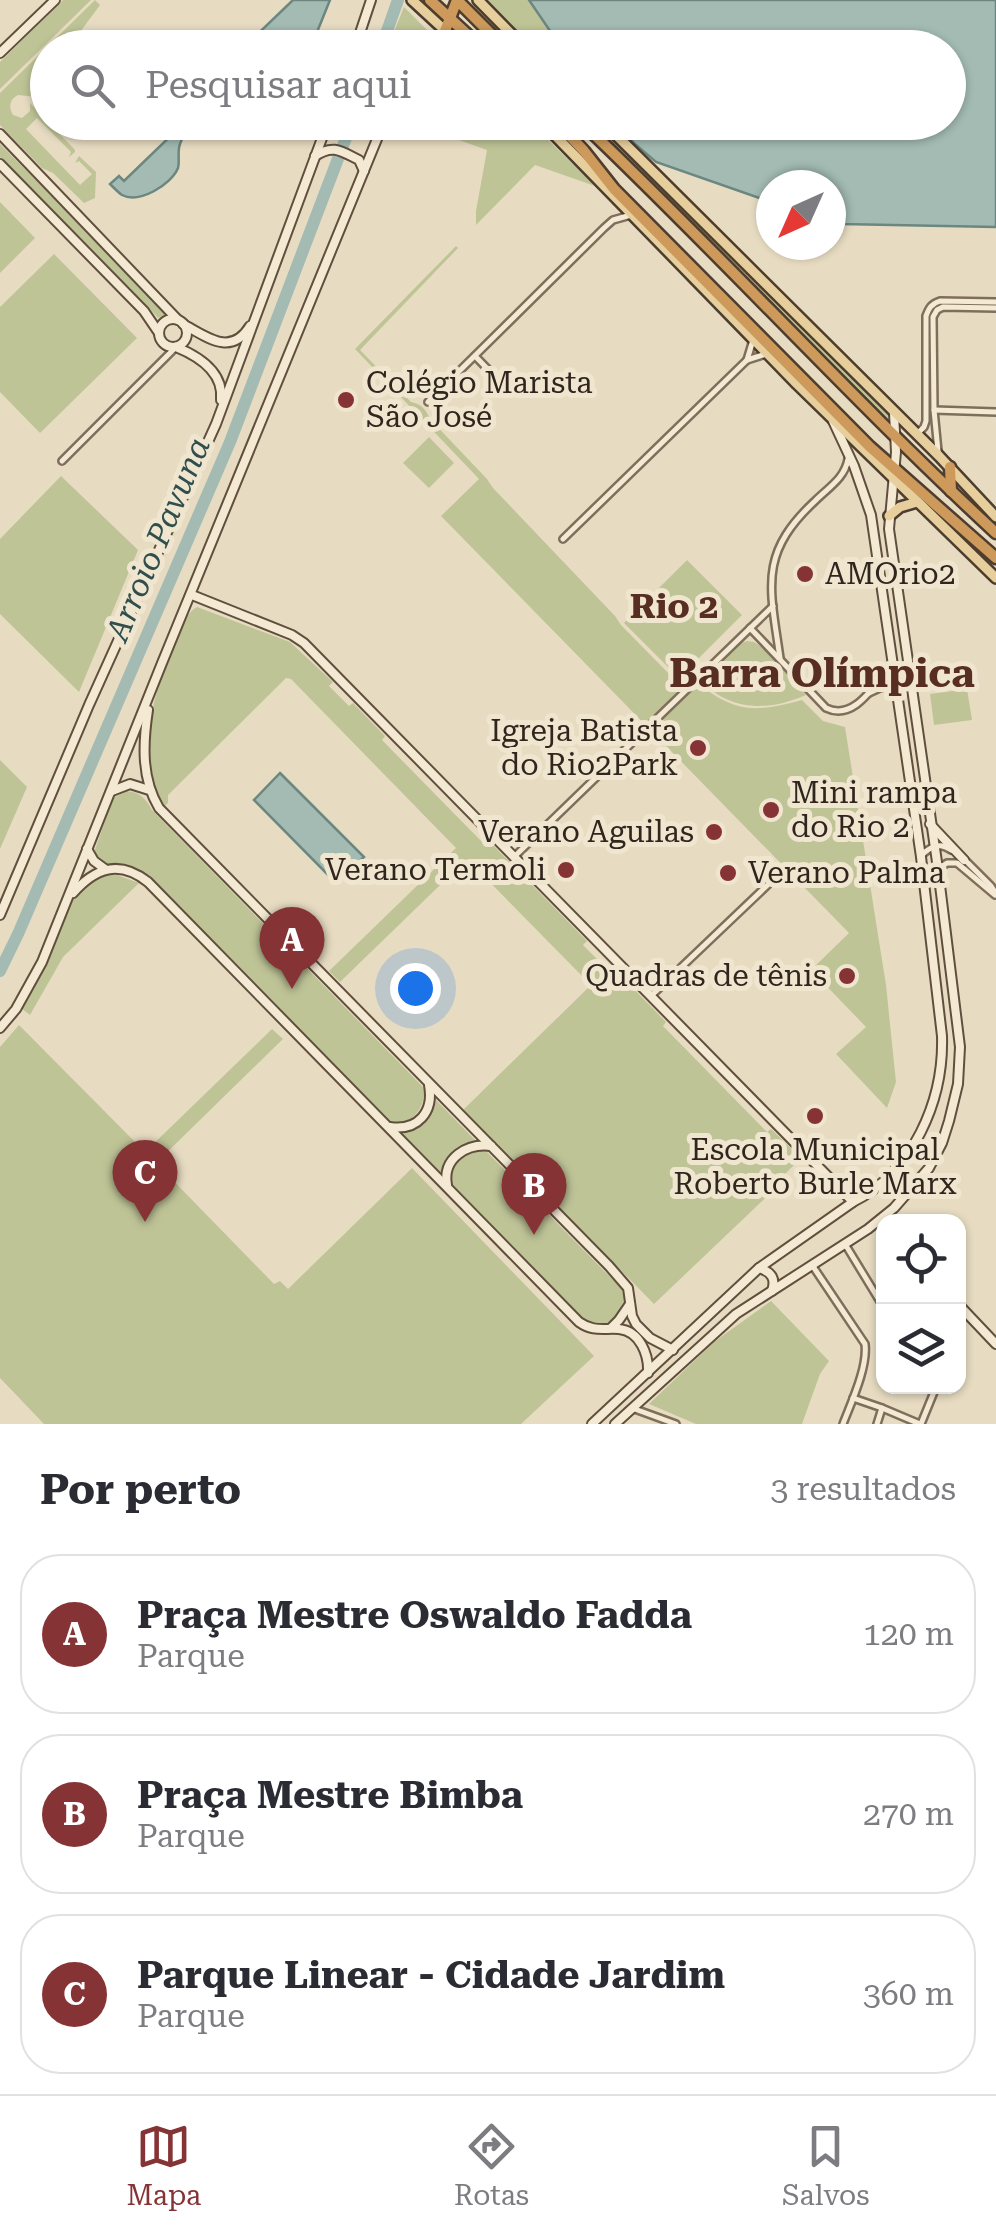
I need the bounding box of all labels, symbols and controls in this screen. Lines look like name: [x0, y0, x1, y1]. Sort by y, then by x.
search box: [30, 30, 966, 140]
icon: search: [65, 58, 120, 113]
text: Pesquisar aqui: [145, 63, 411, 107]
north arrow: [756, 170, 846, 260]
place label: Colégio Marista São José: [366, 365, 592, 434]
marker: Colégio Marista São José: [335, 389, 357, 411]
water label: Arroio Pavuna: [97, 432, 218, 648]
place label: AMOrio2: [825, 556, 956, 591]
marker: AMOrio2: [794, 563, 816, 585]
district label: Rio 2: [630, 586, 718, 627]
district label: Barra Olímpica: [669, 650, 975, 697]
place label: Igreja Batista do Rio2Park: [490, 713, 678, 782]
marker: Igreja Batista do Rio2Park: [687, 737, 709, 759]
place label: Mini rampa do Rio 2: [791, 775, 957, 844]
marker: Mini rampa do Rio 2: [760, 799, 782, 821]
place label: Verano Aguilas: [478, 814, 694, 849]
marker: Verano Aguilas: [703, 821, 725, 843]
place label: Verano Termoli: [325, 852, 546, 887]
place label: Verano Palma: [748, 855, 945, 890]
marker: Verano Termoli: [555, 859, 577, 881]
marker: Verano Palma: [717, 862, 739, 884]
pin: A: [260, 906, 324, 989]
place label: Quadras de tênis: [585, 958, 827, 993]
your location: [390, 963, 441, 1014]
marker: Quadras de tênis: [836, 965, 858, 987]
marker: Escola Municipal Roberto Burle Marx: [804, 1105, 826, 1127]
place label: Escola Municipal Roberto Burle Marx: [674, 1132, 957, 1201]
pin: C: [112, 1140, 178, 1222]
pin: B: [502, 1152, 566, 1235]
map controls: [876, 1214, 966, 1394]
button: locate: [876, 1214, 966, 1304]
button: layers: [876, 1304, 966, 1394]
text: Por perto: [40, 1465, 241, 1514]
text: 3 resultados: [771, 1470, 956, 1508]
text: Praça Mestre Oswaldo Fadda: [137, 1593, 692, 1637]
text: A: [63, 1615, 86, 1653]
text: 120 m: [863, 1615, 954, 1653]
text: Parque: [137, 1637, 245, 1675]
text: Praça Mestre Bimba: [137, 1773, 523, 1817]
text: B: [63, 1795, 86, 1833]
text: 270 m: [863, 1795, 954, 1833]
text: Parque: [137, 1817, 245, 1855]
text: Parque Linear - Cidade Jardim: [137, 1953, 725, 1997]
text: C: [63, 1975, 86, 2013]
text: 360 m: [863, 1975, 954, 2013]
text: Parque: [137, 1997, 245, 2035]
tab: Mapa: [126, 2119, 201, 2212]
tab: Rotas: [454, 2119, 529, 2212]
tab: Salvos: [782, 2119, 870, 2212]

